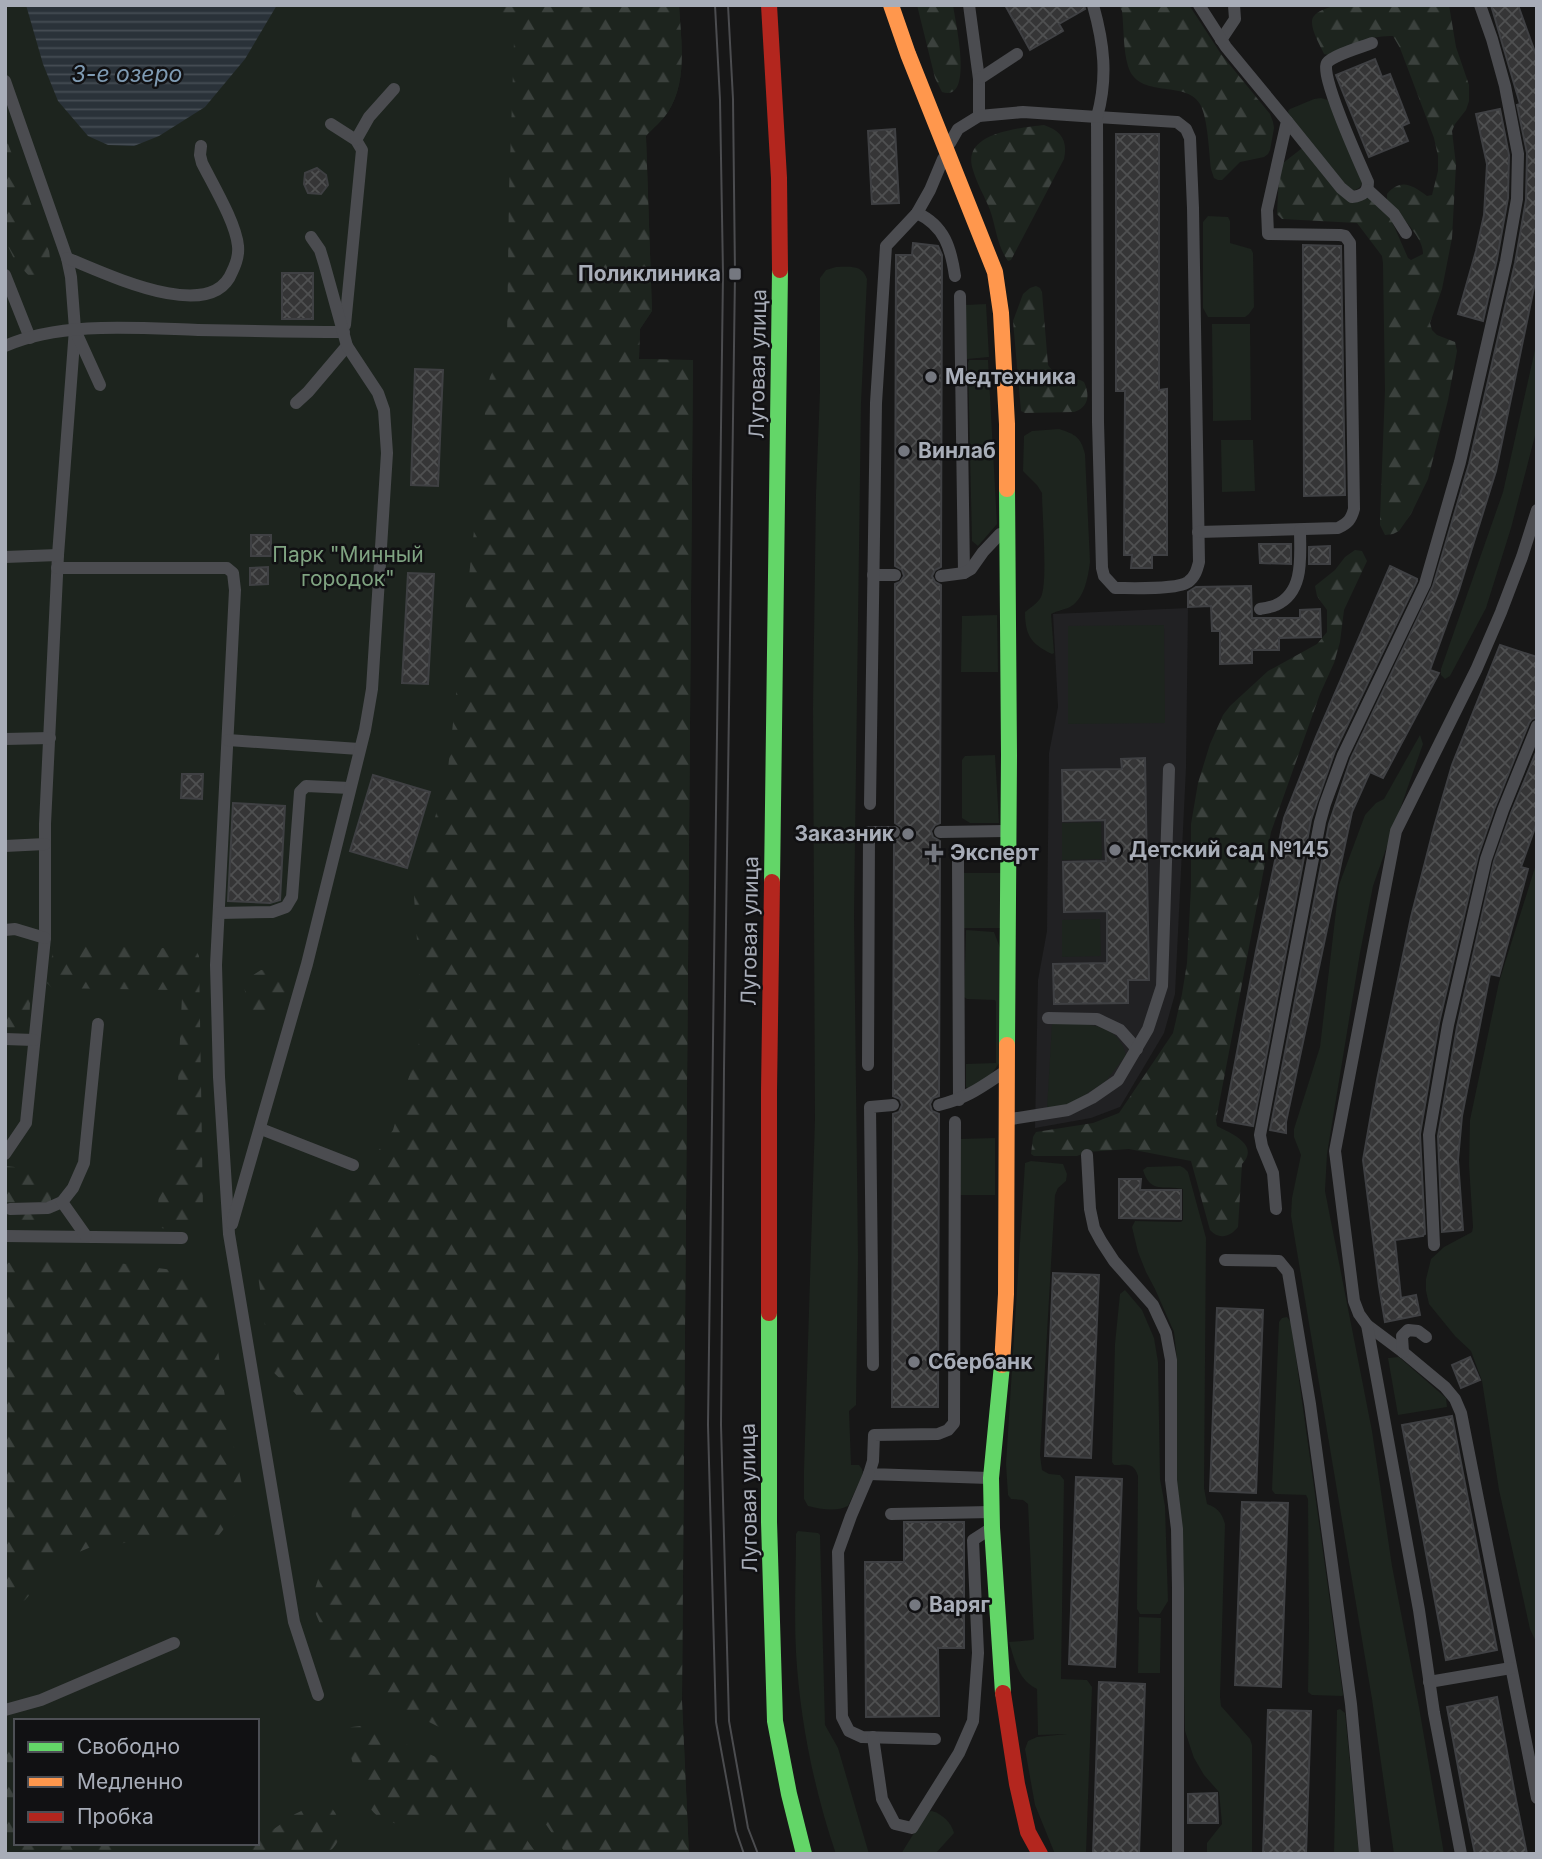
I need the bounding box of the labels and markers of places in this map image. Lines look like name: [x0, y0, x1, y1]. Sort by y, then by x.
place label: Поликлиника: [578, 261, 721, 286]
marker: Поликлиника: [727, 266, 743, 282]
place label: Медтехника: [945, 364, 1076, 389]
marker: Медтехника: [923, 369, 939, 385]
place label: Винлаб: [918, 438, 996, 463]
marker: Винлаб: [896, 443, 912, 459]
place label: Заказник: [795, 821, 895, 846]
marker: Заказник: [900, 826, 916, 842]
place label: Детский сад №145: [1129, 837, 1329, 862]
place label: Эксперт: [950, 840, 1039, 865]
marker: Детский сад №145: [1107, 842, 1123, 858]
marker: Эксперт: [924, 843, 944, 863]
place label: Сбербанк: [928, 1349, 1033, 1374]
marker: Сбербанк: [906, 1354, 922, 1370]
place label: Варяг: [929, 1592, 990, 1617]
marker: Варяг: [907, 1597, 923, 1613]

